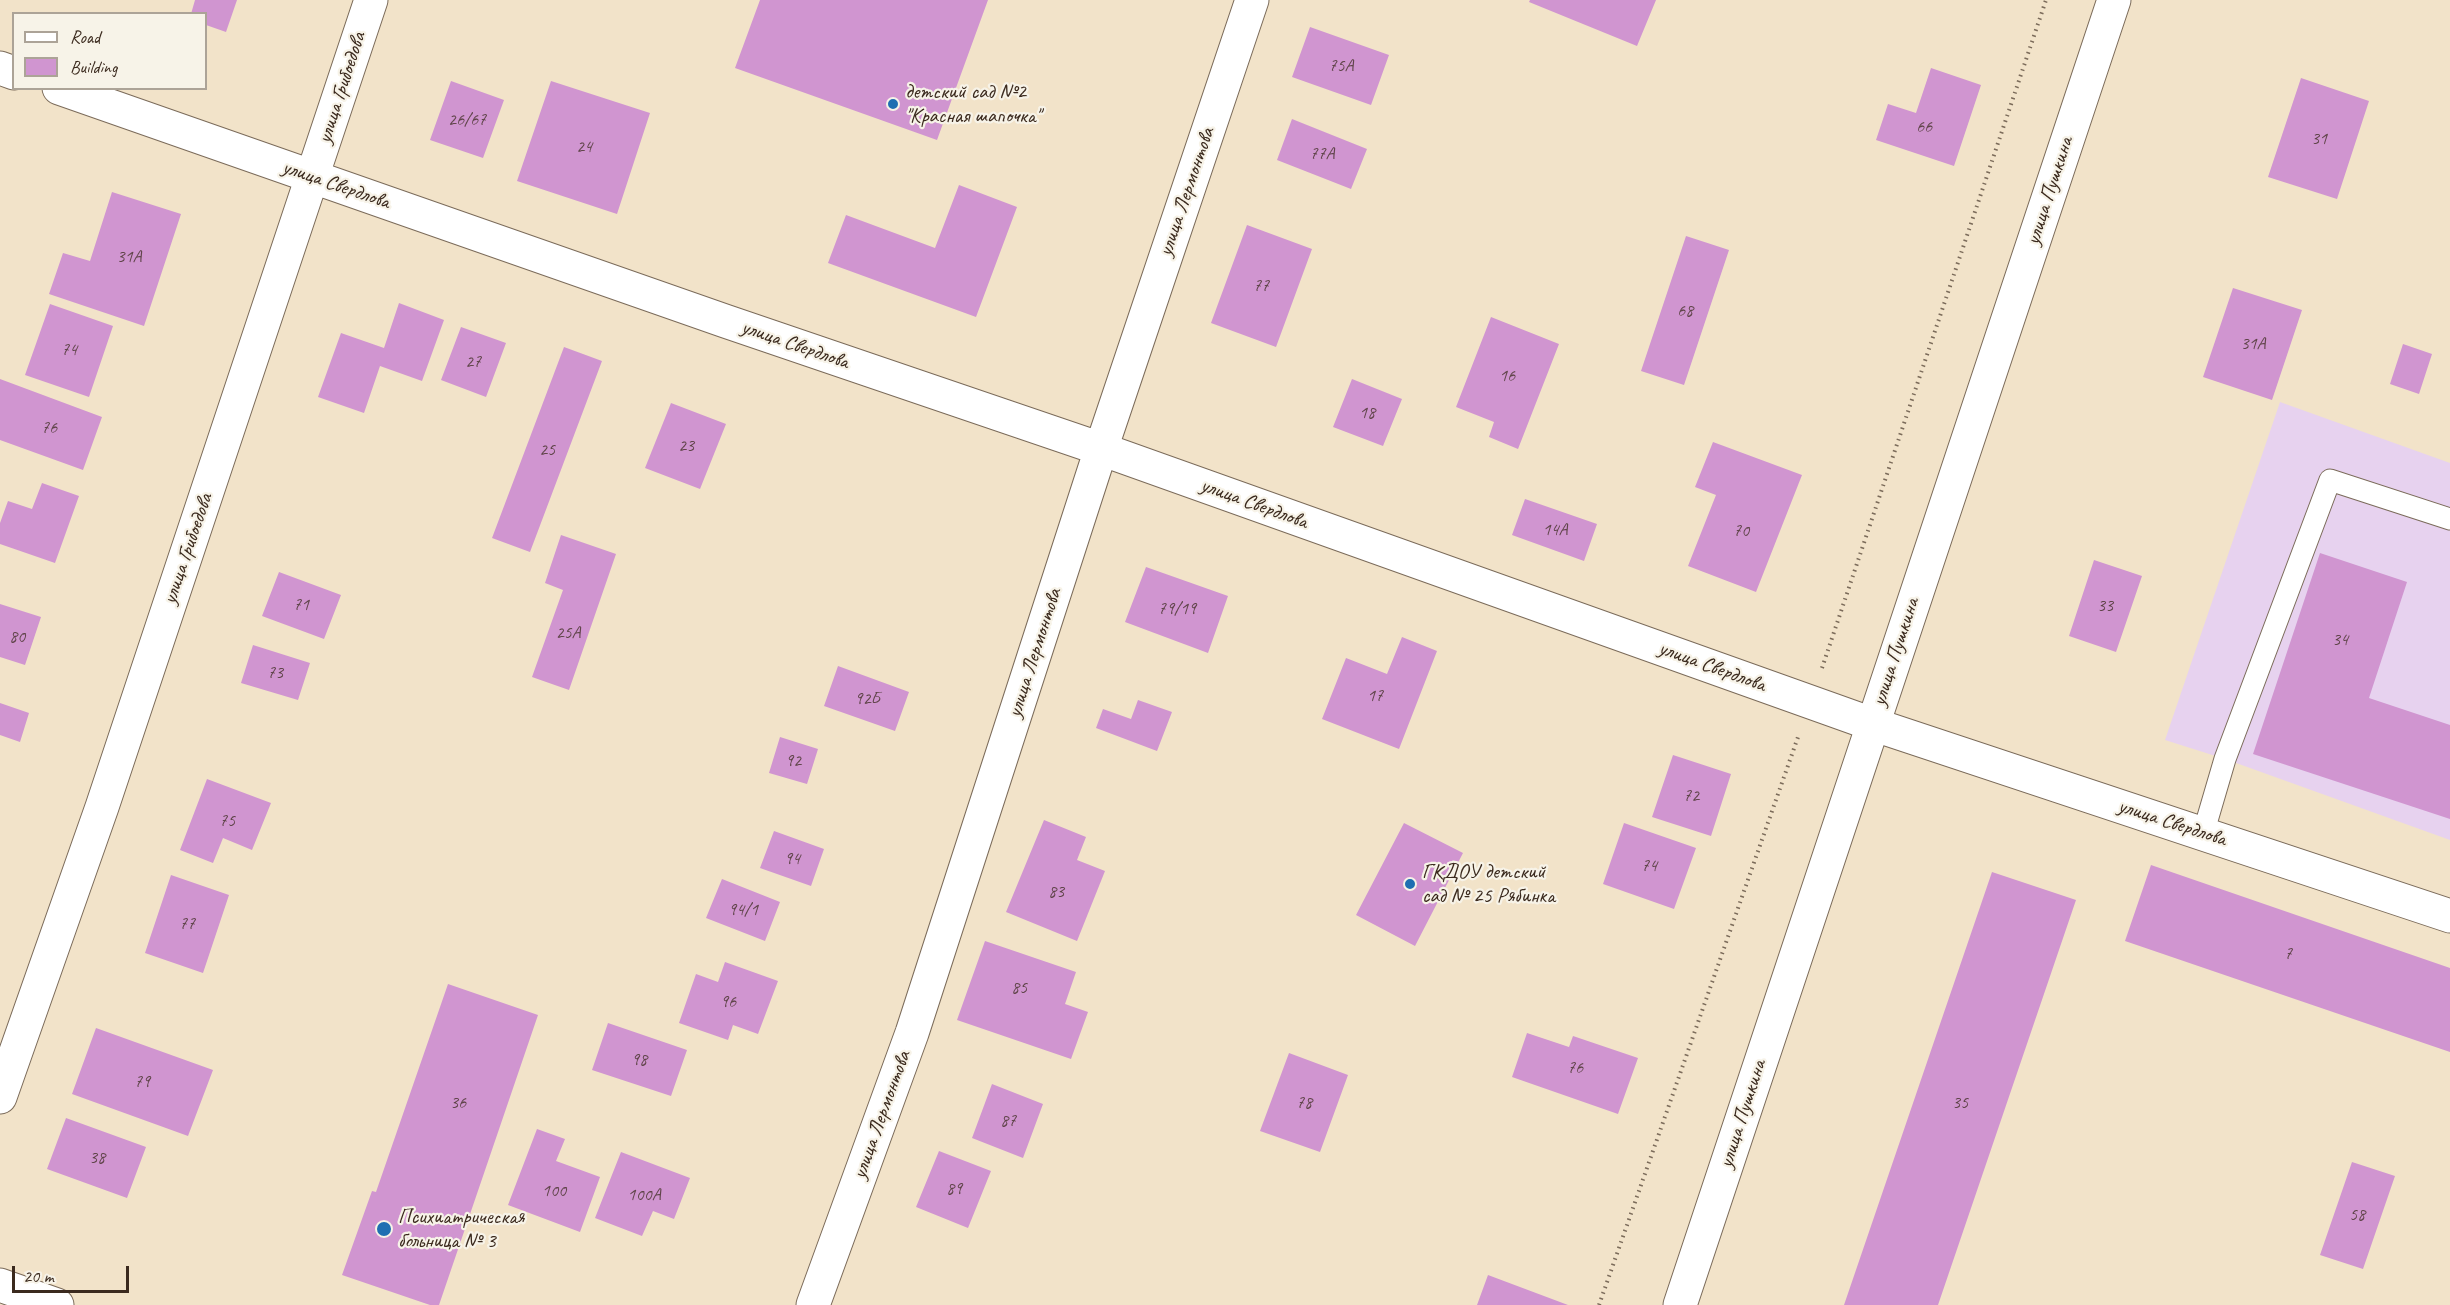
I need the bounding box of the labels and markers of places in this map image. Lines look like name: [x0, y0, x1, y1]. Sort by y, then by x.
place label: детский сад №2 "Красная шапочка": [905, 79, 1040, 129]
marker: детский сад №2 "Красная шапочка": [886, 97, 900, 111]
place label: ГКДОУ детский сад № 25 Рябинка: [1422, 859, 1555, 909]
marker: ГКДОУ детский сад № 25 Рябинка: [1403, 877, 1417, 891]
place label: Психиатрическая больница № 3: [398, 1204, 524, 1254]
marker: Психиатрическая больница № 3: [375, 1220, 393, 1238]

